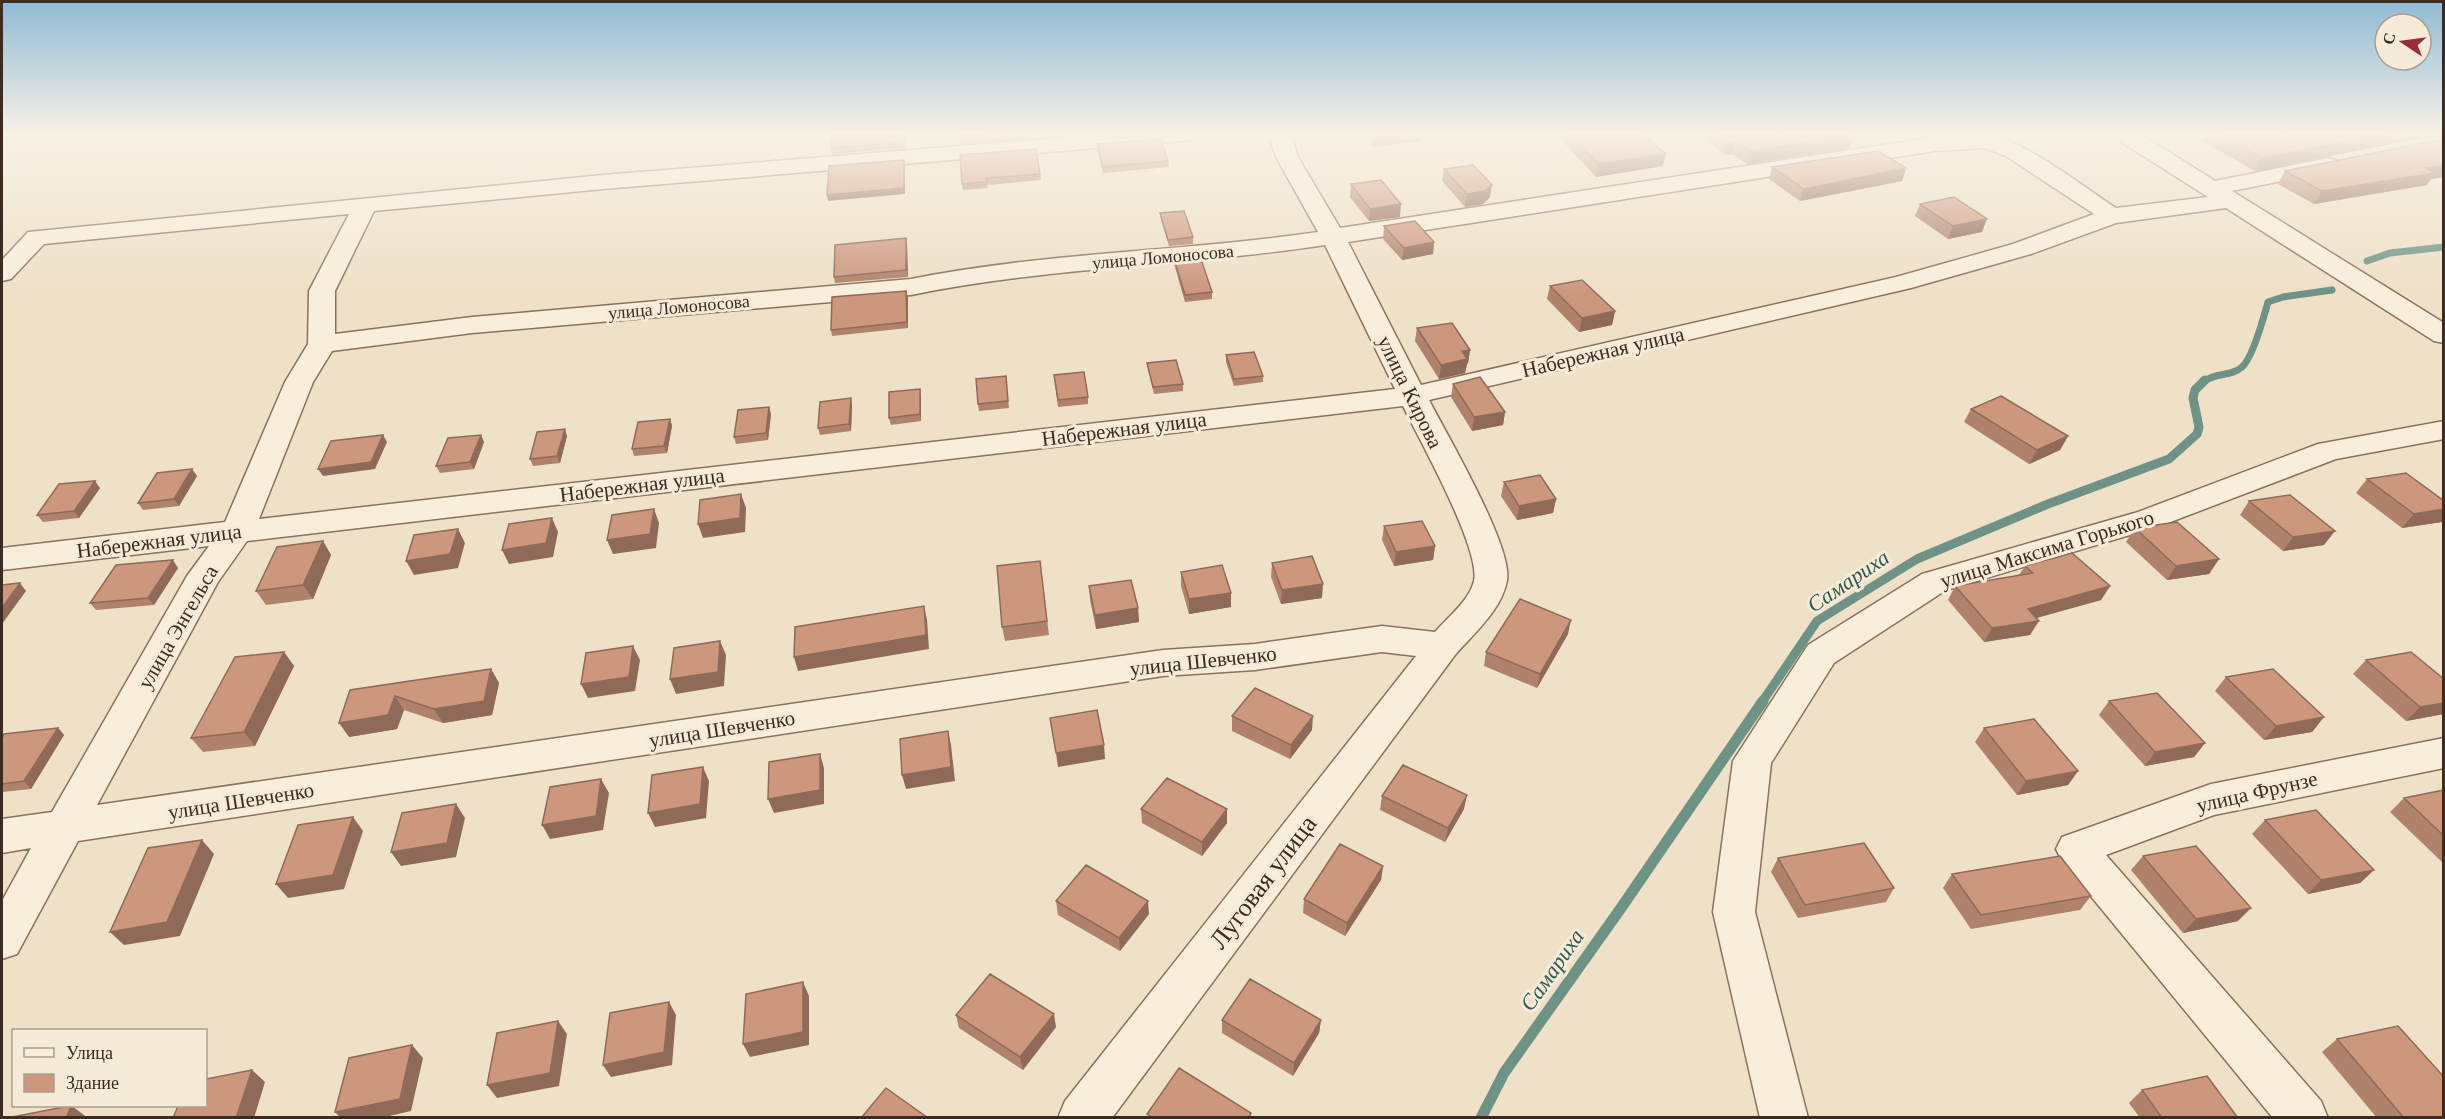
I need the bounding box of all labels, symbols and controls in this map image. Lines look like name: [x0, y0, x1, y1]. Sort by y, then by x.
north arrow: [2373, 12, 2433, 72]
text: С: [2379, 31, 2398, 46]
street label: улица Ломоносова: [1091, 241, 1235, 273]
street label: улица Ломоносова: [607, 291, 751, 323]
street label: Набережная улица: [1519, 321, 1687, 382]
street label: улица Кирова: [1372, 332, 1448, 453]
street label: Набережная улица: [1040, 407, 1208, 451]
street label: Набережная улица: [558, 463, 726, 507]
street label: улица Максима Горького: [1937, 505, 2157, 593]
street label: Набережная улица: [75, 519, 243, 563]
water label: Самариха: [1802, 545, 1894, 617]
street label: улица Энгельса: [133, 560, 223, 693]
street label: улица Шевченко: [1128, 641, 1278, 681]
street label: улица Шевченко: [647, 706, 797, 752]
street label: улица Фрунзе: [2194, 766, 2320, 818]
street label: улица Шевченко: [166, 778, 316, 824]
street label: Луговая улица: [1204, 809, 1323, 954]
water label: Самариха: [1515, 925, 1589, 1015]
legend: [12, 1029, 207, 1107]
text: Улица: [66, 1043, 113, 1063]
text: Здание: [66, 1073, 119, 1093]

